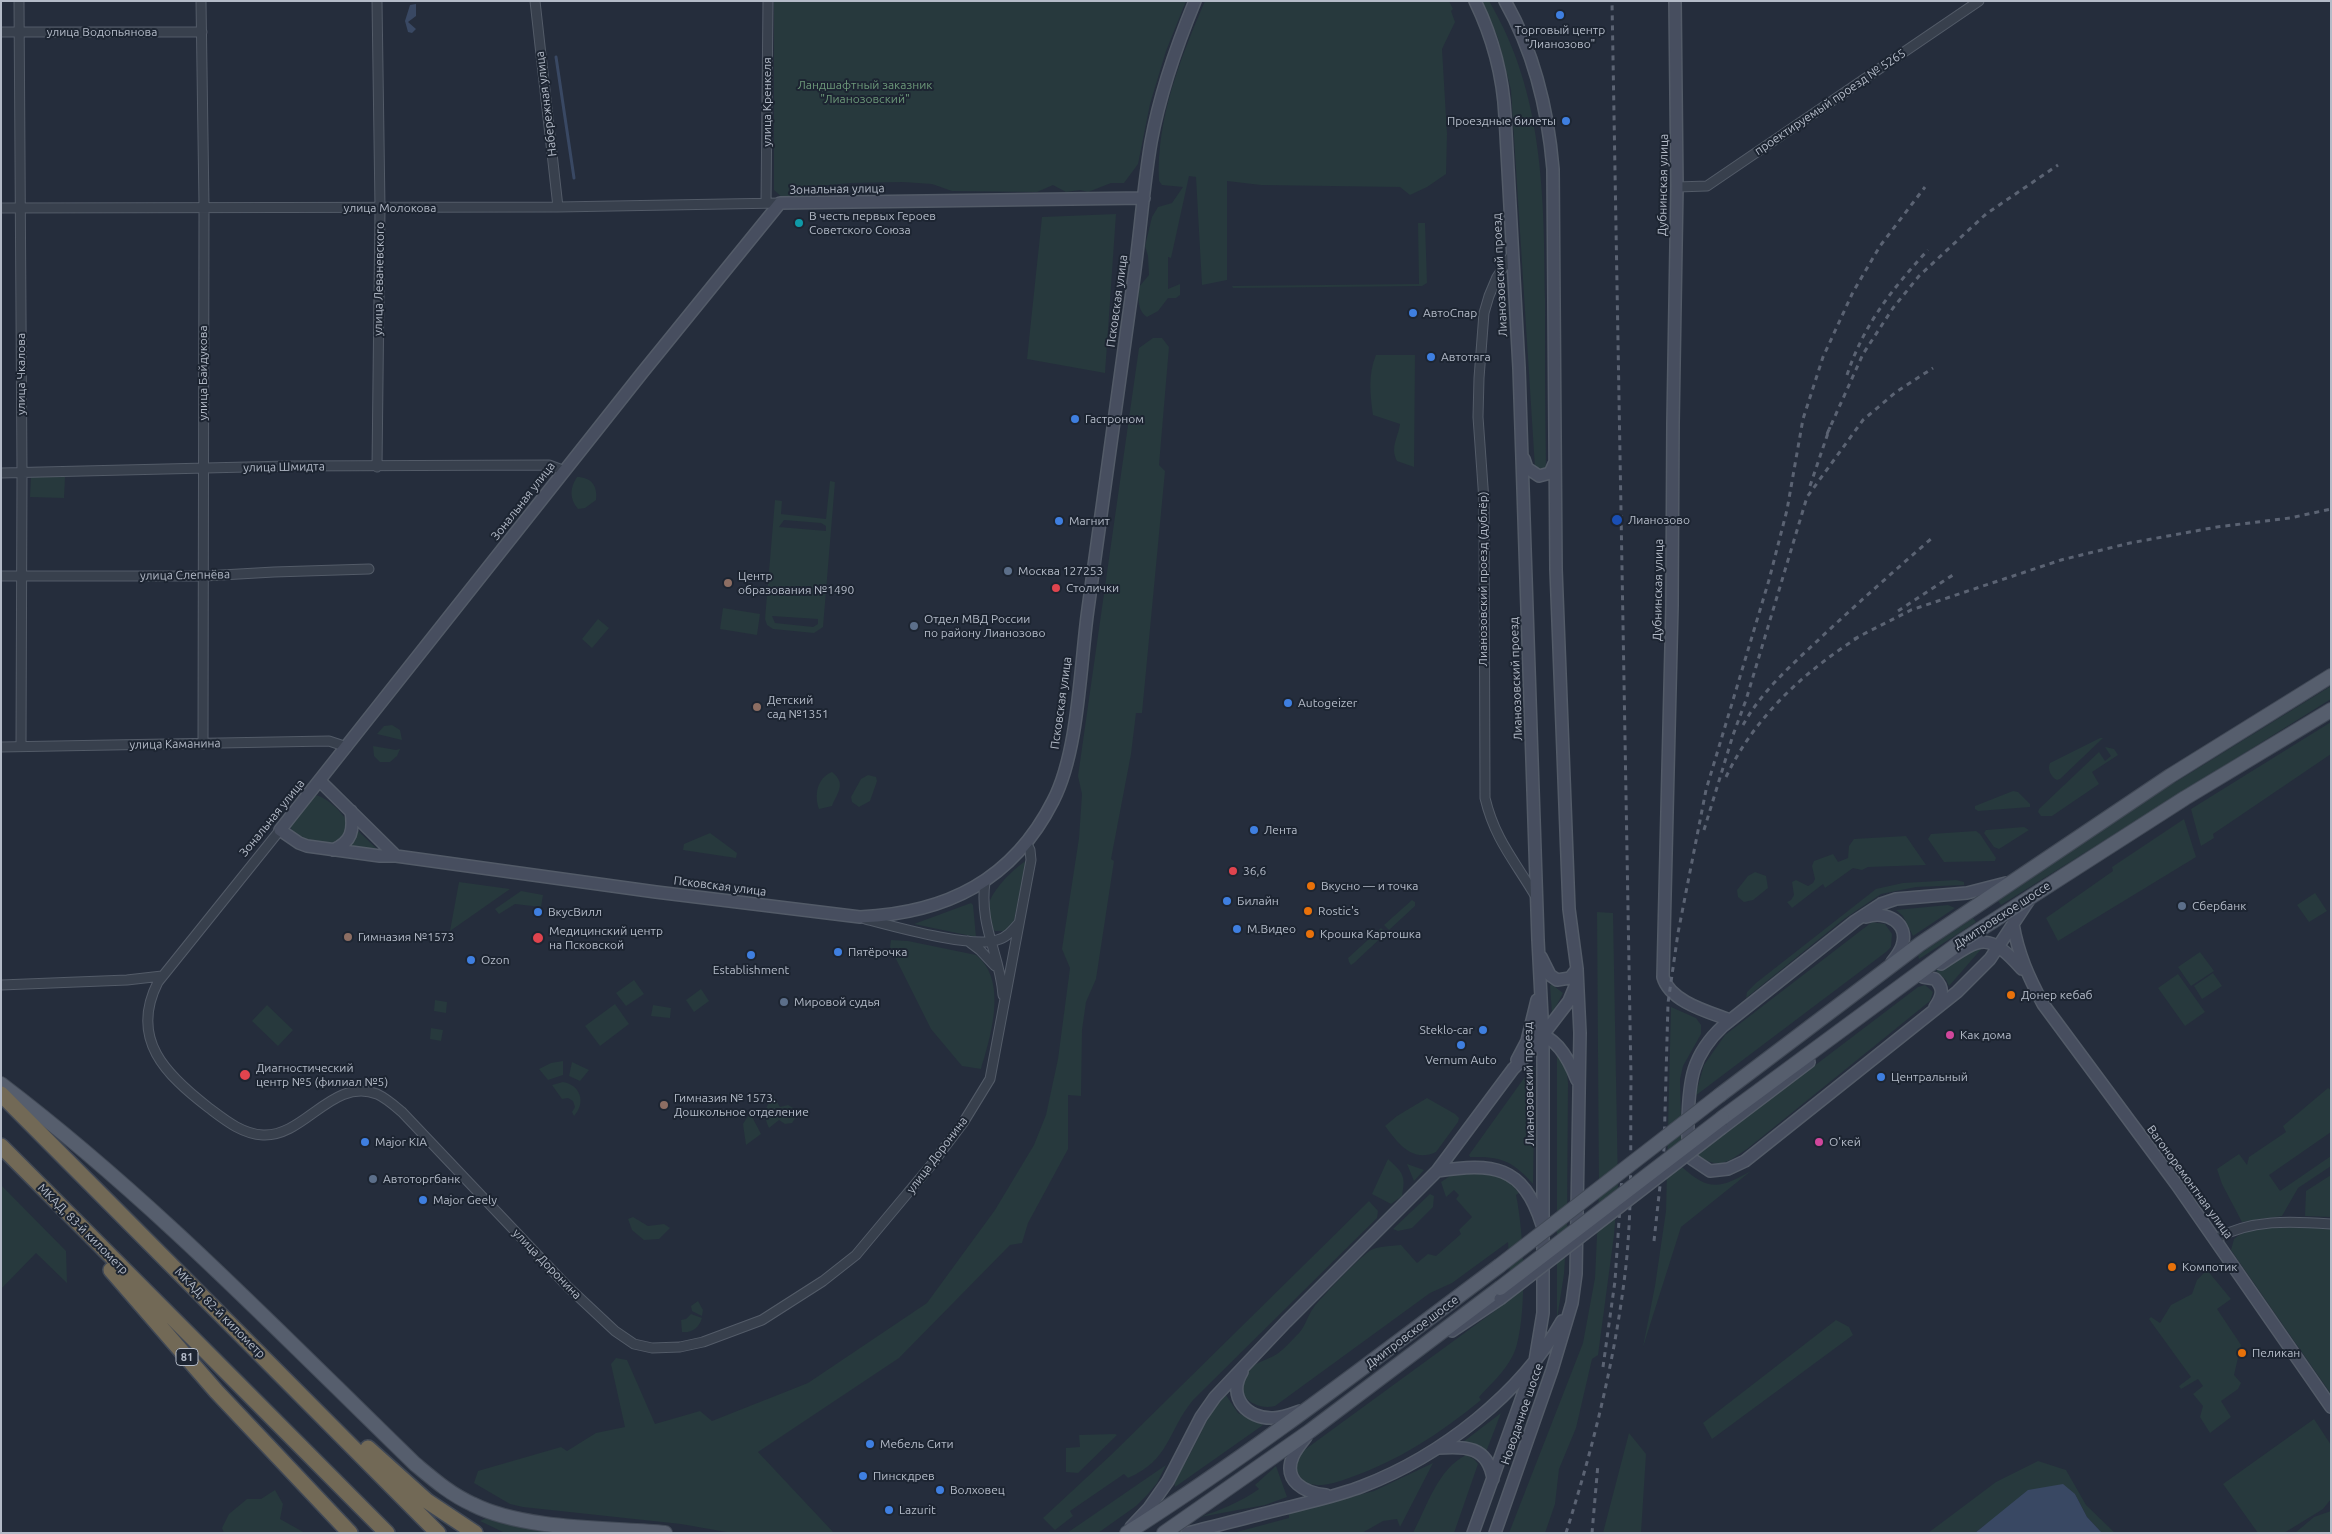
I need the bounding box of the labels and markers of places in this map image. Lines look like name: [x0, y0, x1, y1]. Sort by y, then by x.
marker: Торговый центр "Лианозово": [1554, 9, 1566, 21]
place label: Торговый центр "Лианозово": [1515, 23, 1605, 51]
place label: Проездные билеты: [1447, 114, 1556, 128]
marker: Проездные билеты: [1560, 115, 1572, 127]
place label: В честь первых Героев Советского Союза: [809, 209, 936, 237]
marker: В честь первых Героев Советского Союза: [793, 217, 805, 229]
place label: АвтоСпар: [1423, 306, 1477, 320]
marker: АвтоСпар: [1407, 307, 1419, 319]
place label: Автотяга: [1441, 350, 1491, 364]
marker: Автотяга: [1425, 351, 1437, 363]
place label: Гастроном: [1085, 412, 1144, 426]
marker: Гастроном: [1069, 413, 1081, 425]
marker: Лианозово: [1610, 513, 1624, 527]
place label: Лианозово: [1628, 513, 1690, 527]
place label: Магнит: [1069, 514, 1110, 528]
marker: Магнит: [1053, 515, 1065, 527]
place label: Москва 127253: [1018, 564, 1103, 578]
marker: Москва 127253: [1002, 565, 1014, 577]
place label: Центр образования №1490: [738, 569, 854, 597]
marker: Центр образования №1490: [722, 577, 734, 589]
place label: Столички: [1066, 581, 1119, 595]
marker: Столички: [1050, 582, 1062, 594]
place label: Отдел МВД России по району Лианозово: [924, 612, 1045, 640]
marker: Отдел МВД России по району Лианозово: [908, 620, 920, 632]
place label: Детский сад №1351: [767, 693, 829, 721]
place label: Autogeizer: [1298, 696, 1357, 710]
marker: Autogeizer: [1282, 697, 1294, 709]
marker: Детский сад №1351: [751, 701, 763, 713]
place label: Лента: [1264, 823, 1297, 837]
marker: Лента: [1248, 824, 1260, 836]
place label: 36,6: [1243, 864, 1266, 878]
marker: 36,6: [1227, 865, 1239, 877]
place label: Вкусно — и точка: [1321, 879, 1418, 893]
marker: Вкусно — и точка: [1305, 880, 1317, 892]
place label: Билайн: [1237, 894, 1279, 908]
marker: Билайн: [1221, 895, 1233, 907]
place label: Сбербанк: [2192, 899, 2246, 913]
marker: Сбербанк: [2176, 900, 2188, 912]
place label: Rostic's: [1318, 904, 1359, 918]
place label: ВкусВилл: [548, 905, 602, 919]
marker: Rostic's: [1302, 905, 1314, 917]
marker: ВкусВилл: [532, 906, 544, 918]
place label: М.Видео: [1247, 922, 1296, 936]
marker: М.Видео: [1231, 923, 1243, 935]
place label: Медицинский центр на Псковской: [549, 924, 663, 952]
place label: Крошка Картошка: [1320, 927, 1421, 941]
marker: Крошка Картошка: [1304, 928, 1316, 940]
place label: Гимназия №1573: [358, 930, 454, 944]
marker: Гимназия №1573: [342, 931, 354, 943]
marker: Медицинский центр на Псковской: [531, 931, 545, 945]
place label: Пятёрочка: [848, 945, 907, 959]
marker: Пятёрочка: [832, 946, 844, 958]
marker: Establishment: [745, 949, 757, 961]
place label: Ozon: [481, 953, 510, 967]
marker: Ozon: [465, 954, 477, 966]
place label: Establishment: [713, 963, 789, 977]
place label: Донер кебаб: [2021, 988, 2093, 1002]
marker: Донер кебаб: [2005, 989, 2017, 1001]
place label: Мировой судья: [794, 995, 880, 1009]
marker: Мировой судья: [778, 996, 790, 1008]
place label: Steklo-car: [1419, 1023, 1473, 1037]
marker: Steklo-car: [1477, 1024, 1489, 1036]
place label: Как дома: [1960, 1028, 2011, 1042]
marker: Как дома: [1944, 1029, 1956, 1041]
marker: Vernum Аuto: [1455, 1039, 1467, 1051]
place label: Vernum Аuto: [1425, 1053, 1497, 1067]
place label: Диагностический центр №5 (филиал №5): [256, 1061, 388, 1089]
marker: Диагностический центр №5 (филиал №5): [238, 1068, 252, 1082]
place label: Центральный: [1891, 1070, 1968, 1084]
marker: Центральный: [1875, 1071, 1887, 1083]
place label: Гимназия № 1573. Дошкольное отделение: [674, 1091, 809, 1119]
marker: Гимназия № 1573. Дошкольное отделение: [658, 1099, 670, 1111]
place label: Major KIA: [375, 1135, 427, 1149]
place label: О'кей: [1829, 1135, 1861, 1149]
marker: Major KIA: [359, 1136, 371, 1148]
marker: О'кей: [1813, 1136, 1825, 1148]
place label: Автоторгбанк: [383, 1172, 460, 1186]
marker: Автоторгбанк: [367, 1173, 379, 1185]
place label: Major Geely: [433, 1193, 497, 1207]
marker: Major Geely: [417, 1194, 429, 1206]
place label: Компотик: [2182, 1260, 2237, 1274]
marker: Компотик: [2166, 1261, 2178, 1273]
place label: Пеликан: [2252, 1346, 2300, 1360]
marker: Пеликан: [2236, 1347, 2248, 1359]
place label: Мебель Сити: [880, 1437, 954, 1451]
marker: Мебель Сити: [864, 1438, 876, 1450]
place label: Пинскдрев: [873, 1469, 935, 1483]
marker: Пинскдрев: [857, 1470, 869, 1482]
place label: Волховец: [950, 1483, 1005, 1497]
marker: Волховец: [934, 1484, 946, 1496]
place label: Lazurit: [899, 1503, 936, 1517]
marker: Lazurit: [883, 1504, 895, 1516]

